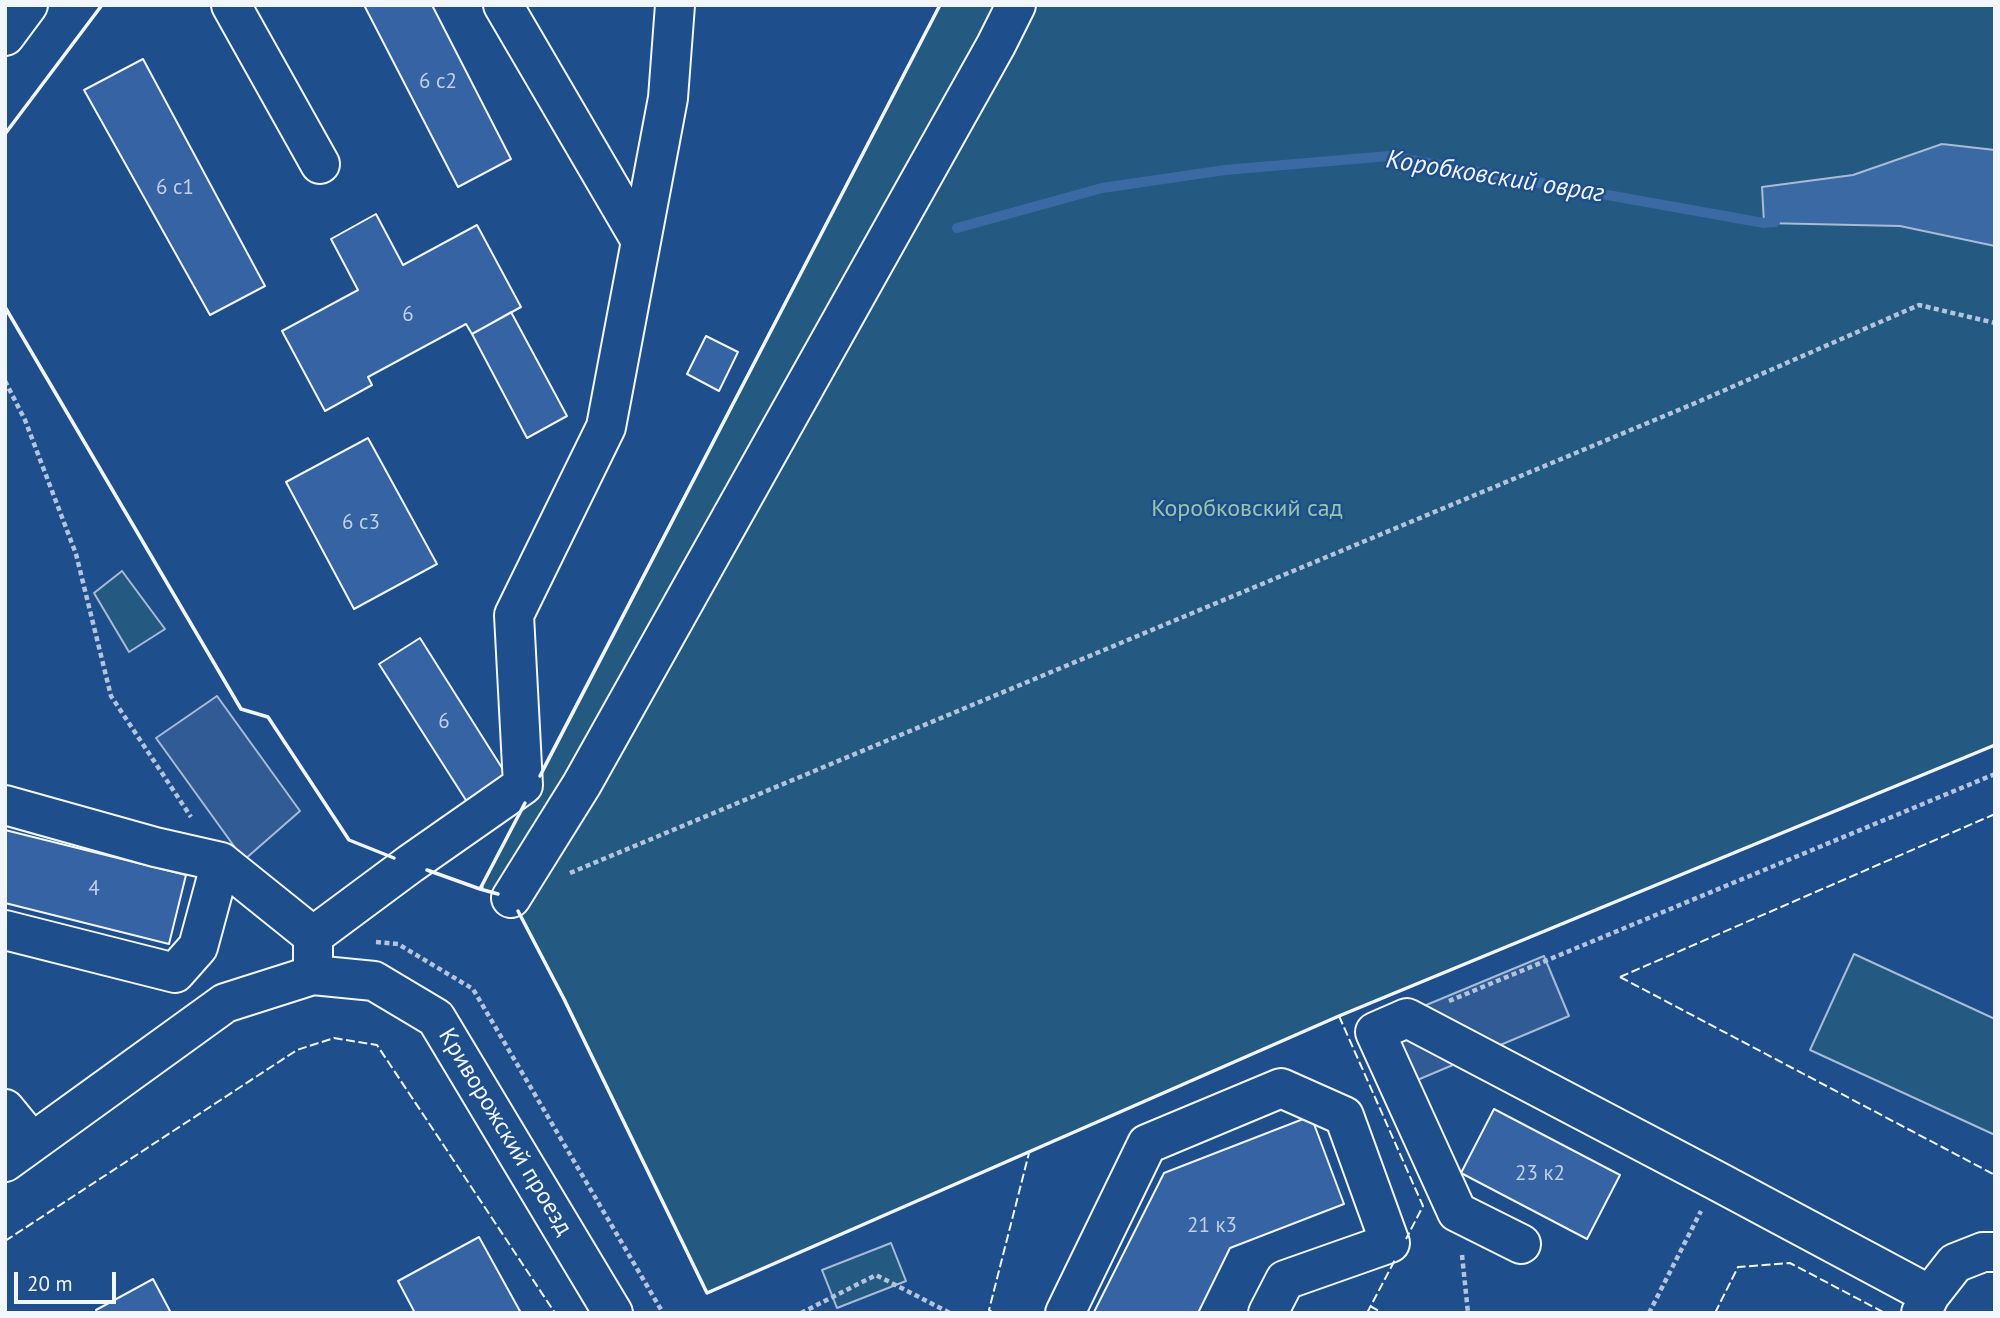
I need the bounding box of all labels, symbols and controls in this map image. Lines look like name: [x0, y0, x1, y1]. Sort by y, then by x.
house number: 6 с2: [419, 69, 457, 95]
water label: Коробковский овраг: [1384, 144, 1606, 210]
house number: 6 с1: [156, 175, 194, 201]
house number: 6: [402, 302, 414, 328]
park label: Коробковский сад: [1151, 495, 1343, 523]
house number: 6 с3: [342, 510, 380, 536]
house number: 6: [438, 709, 450, 735]
house number: 4: [88, 876, 100, 902]
street label: Криворожский проезд: [432, 1023, 578, 1241]
house number: 23 к2: [1515, 1161, 1565, 1187]
house number: 21 к3: [1187, 1213, 1237, 1239]
scale bar: [18, 1258, 119, 1302]
text: 20 m: [27, 1270, 73, 1297]

